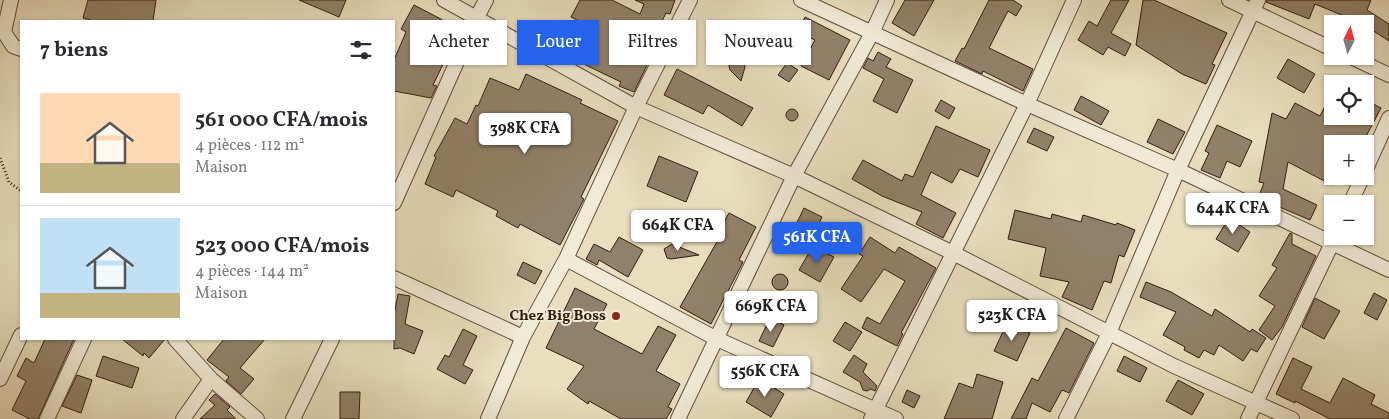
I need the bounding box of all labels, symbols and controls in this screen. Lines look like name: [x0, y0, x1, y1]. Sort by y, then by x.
north arrow: [1324, 15, 1374, 65]
map controls: [1324, 15, 1374, 245]
chip: Acheter: [410, 20, 507, 65]
chip: Louer: [517, 20, 599, 65]
chip: Filtres: [609, 20, 696, 65]
chip: Nouveau: [706, 20, 811, 65]
text: 7 biens: [40, 36, 108, 65]
icon: filters: [347, 36, 375, 64]
button: locate: [1324, 75, 1374, 125]
text: 561 000 CFA/mois: [195, 106, 368, 135]
pin: 398K CFA: [473, 112, 577, 155]
icon: home: [80, 113, 140, 173]
text: 398K CFA: [490, 118, 560, 140]
text: 4 pièces · 112 m²: [195, 135, 305, 157]
button: +: [1324, 135, 1374, 185]
text: Maison: [195, 157, 248, 179]
pin: 644K CFA: [1181, 192, 1285, 235]
button: −: [1324, 195, 1374, 245]
text: 644K CFA: [1197, 198, 1269, 220]
pin: 664K CFA: [626, 210, 730, 252]
text: 664K CFA: [642, 215, 714, 237]
pin: 561K CFA: [765, 222, 869, 264]
text: 561K CFA: [783, 227, 851, 249]
text: 523 000 CFA/mois: [195, 232, 369, 261]
icon: home: [80, 238, 140, 298]
text: 4 pièces · 144 m²: [195, 261, 309, 283]
text: Maison: [195, 283, 248, 305]
pin: 669K CFA: [719, 290, 823, 333]
text: 669K CFA: [735, 296, 807, 318]
pin: 523K CFA: [960, 300, 1064, 342]
text: 523K CFA: [978, 305, 1046, 327]
place label: Chez Big Boss: [509, 306, 606, 327]
marker: Chez Big Boss: [610, 310, 622, 322]
pin: 556K CFA: [713, 356, 817, 398]
text: 556K CFA: [730, 361, 800, 383]

